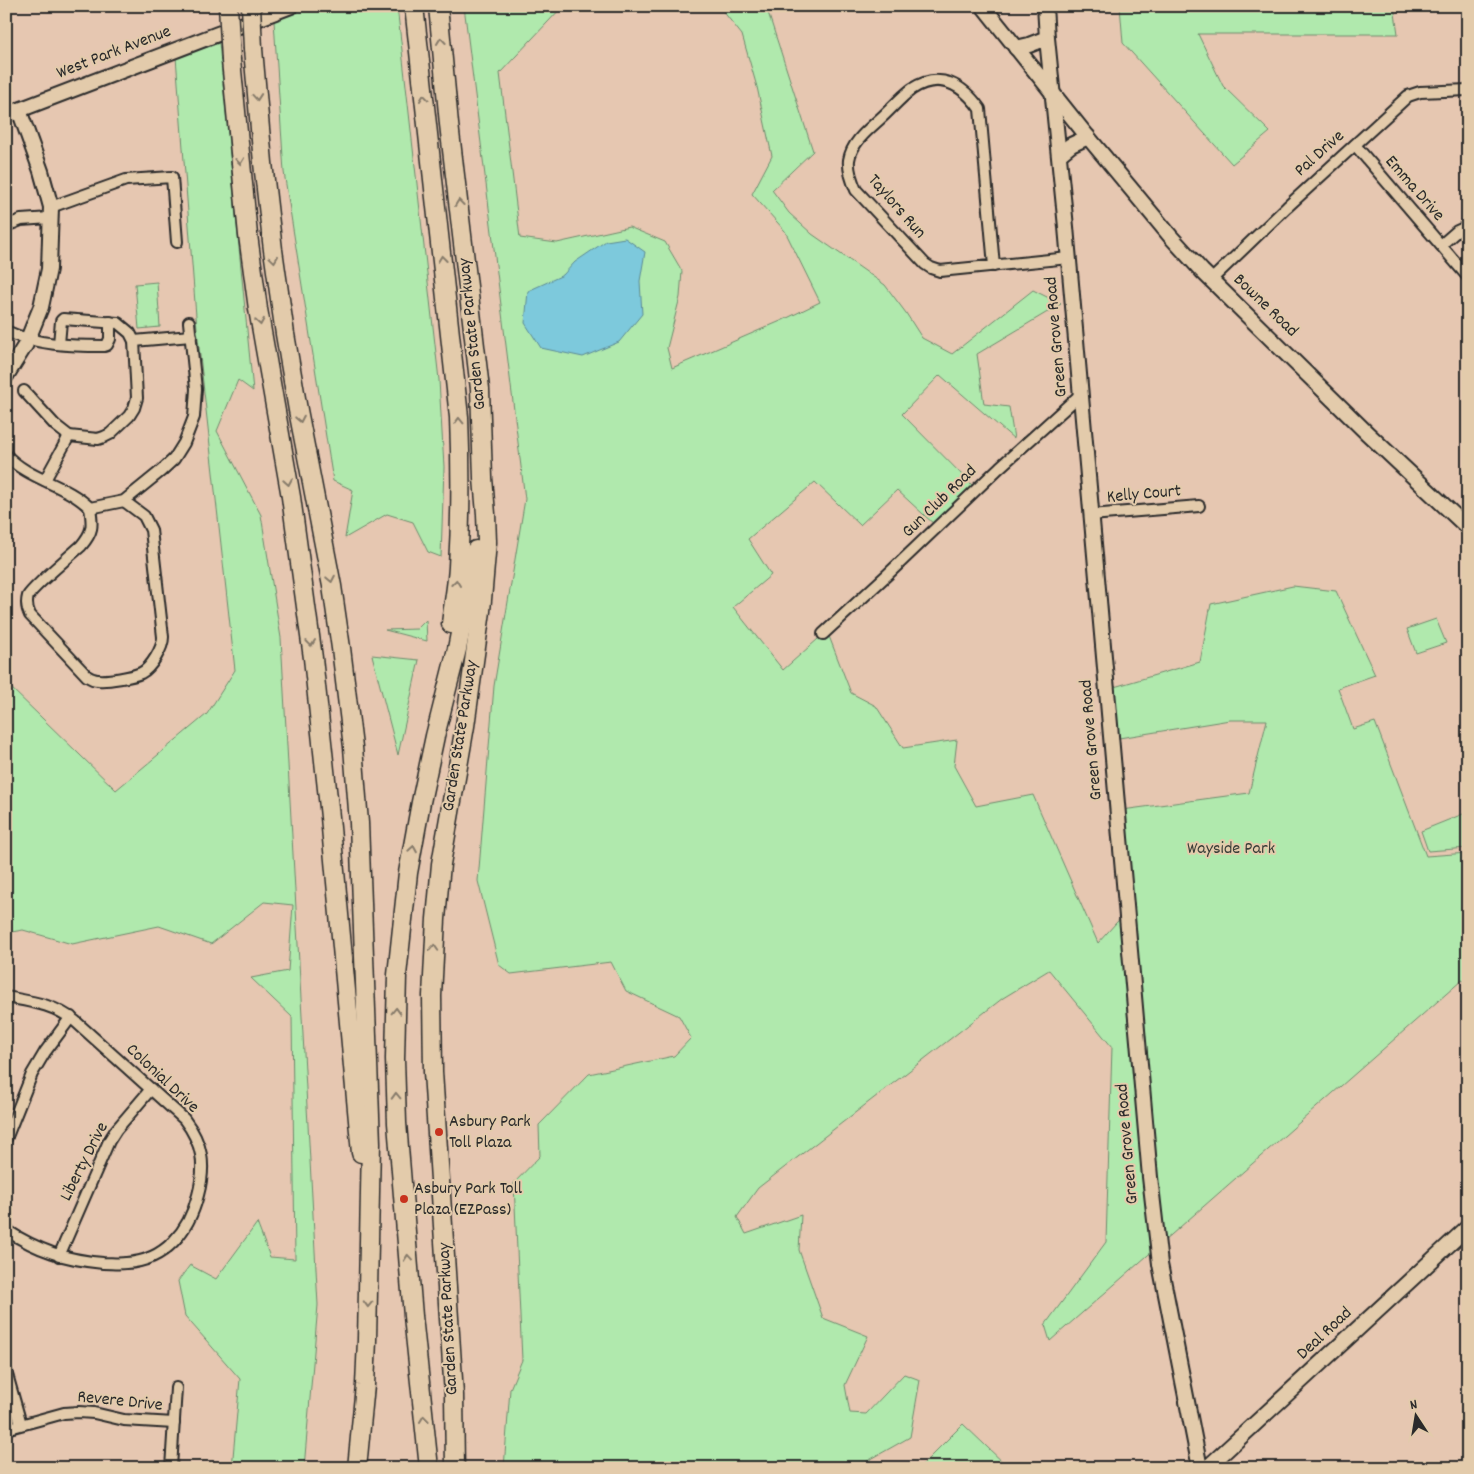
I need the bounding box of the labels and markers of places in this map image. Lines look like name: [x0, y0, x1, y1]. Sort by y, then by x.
place label: Asbury Park Toll Plaza: [449, 1110, 531, 1156]
marker: Asbury Park Toll Plaza: [433, 1126, 445, 1138]
place label: Asbury Park Toll Plaza (EZPass): [414, 1177, 523, 1223]
marker: Asbury Park Toll Plaza (EZPass): [398, 1193, 410, 1205]

